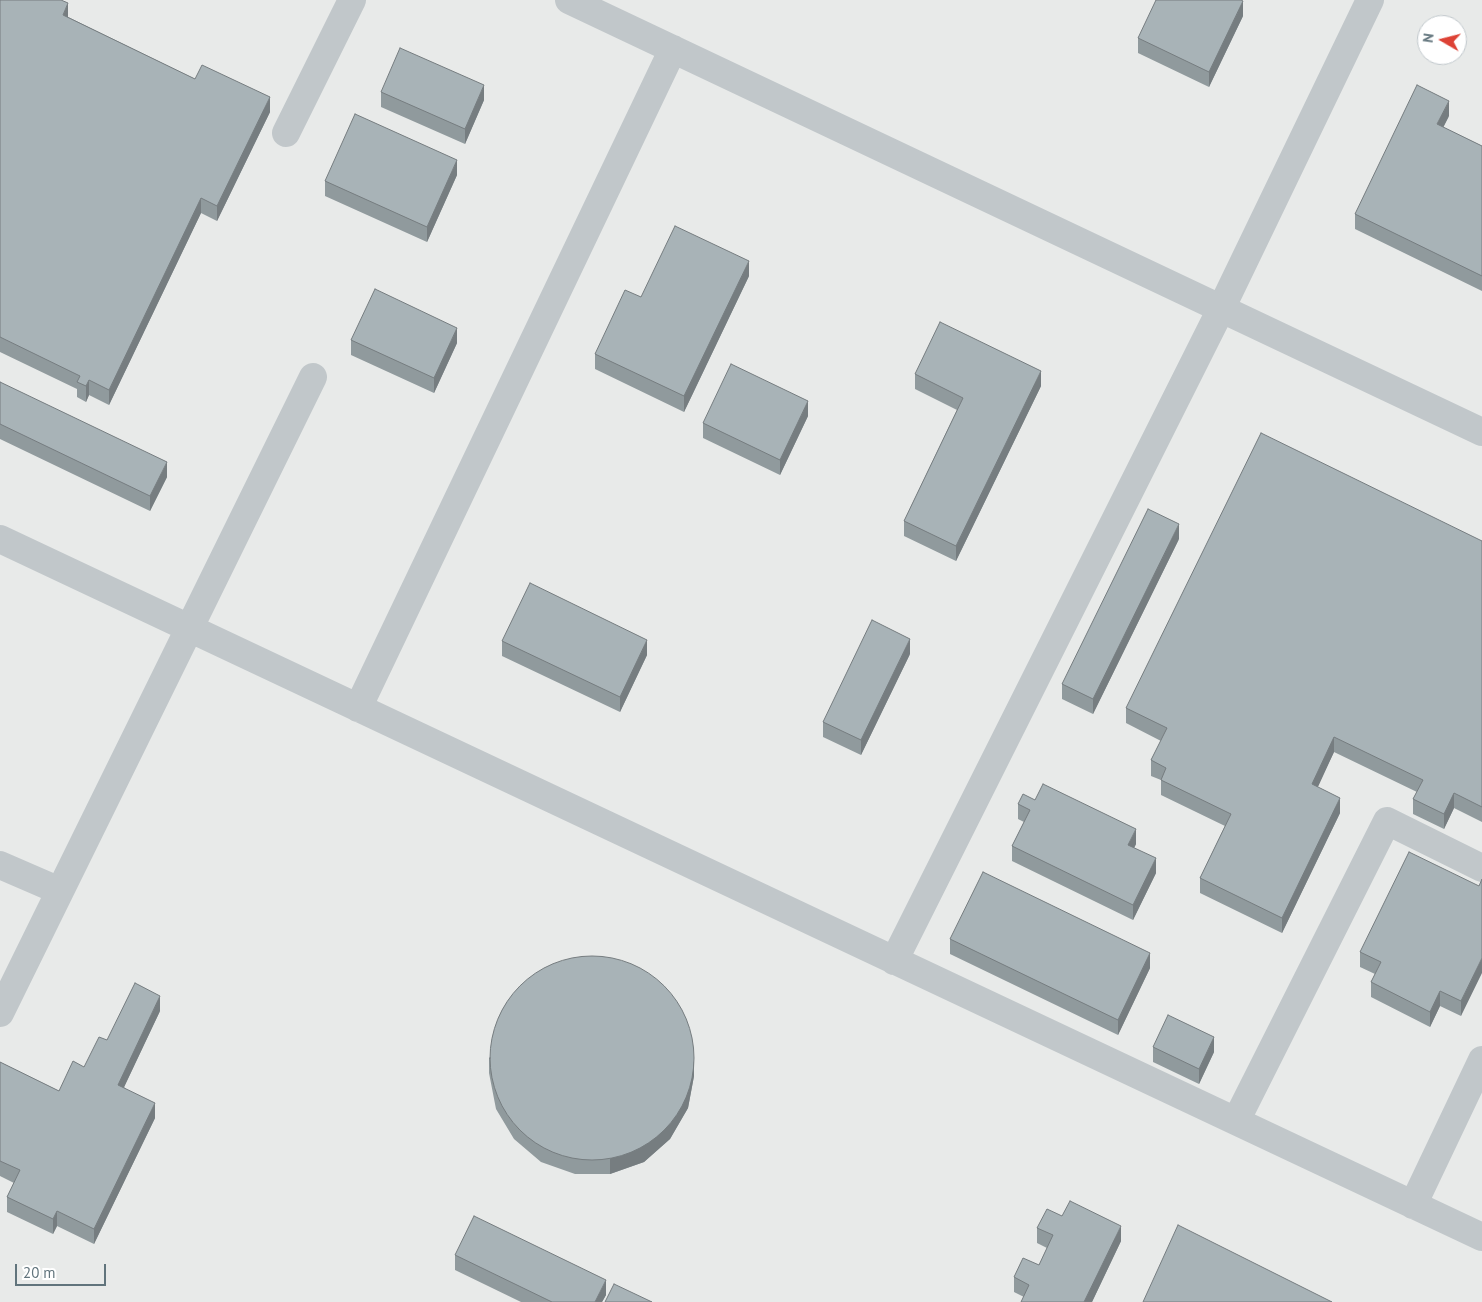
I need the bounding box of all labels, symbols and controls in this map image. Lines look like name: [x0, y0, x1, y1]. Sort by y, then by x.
north arrow: [1417, 15, 1467, 65]
text: N: [1419, 32, 1438, 44]
scale bar: [18, 1254, 109, 1286]
text: 20 m: [23, 1263, 56, 1282]

